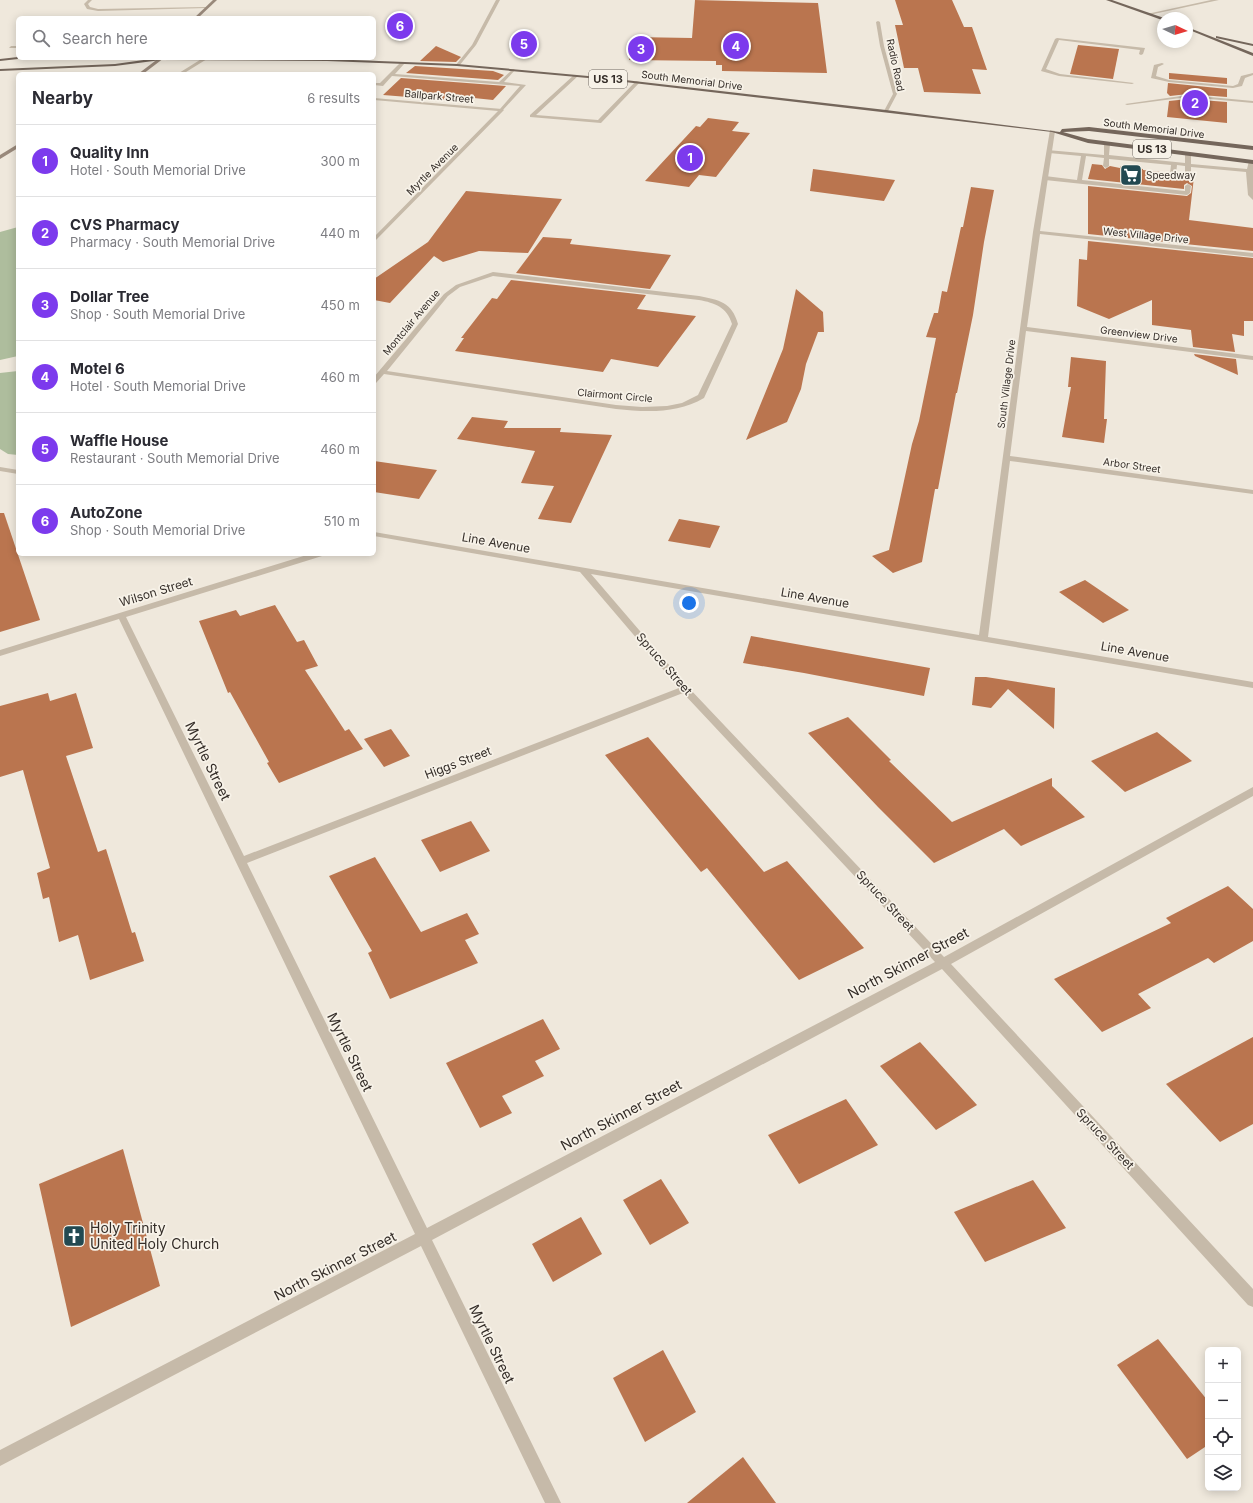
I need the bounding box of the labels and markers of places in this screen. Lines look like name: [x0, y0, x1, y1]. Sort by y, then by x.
pin: 6: [387, 11, 413, 41]
pin: 5: [511, 29, 537, 59]
pin: 4: [723, 31, 749, 61]
pin: 3: [628, 34, 654, 64]
pin: 2: [1182, 88, 1208, 118]
pin: 1: [677, 143, 703, 173]
supermarket icon: Speedway: [1118, 162, 1144, 188]
place label: Speedway: [1146, 169, 1196, 181]
place label: Holy Trinity United Holy Church: [90, 1219, 219, 1252]
church icon: Holy Trinity United Holy Church: [61, 1223, 87, 1249]

